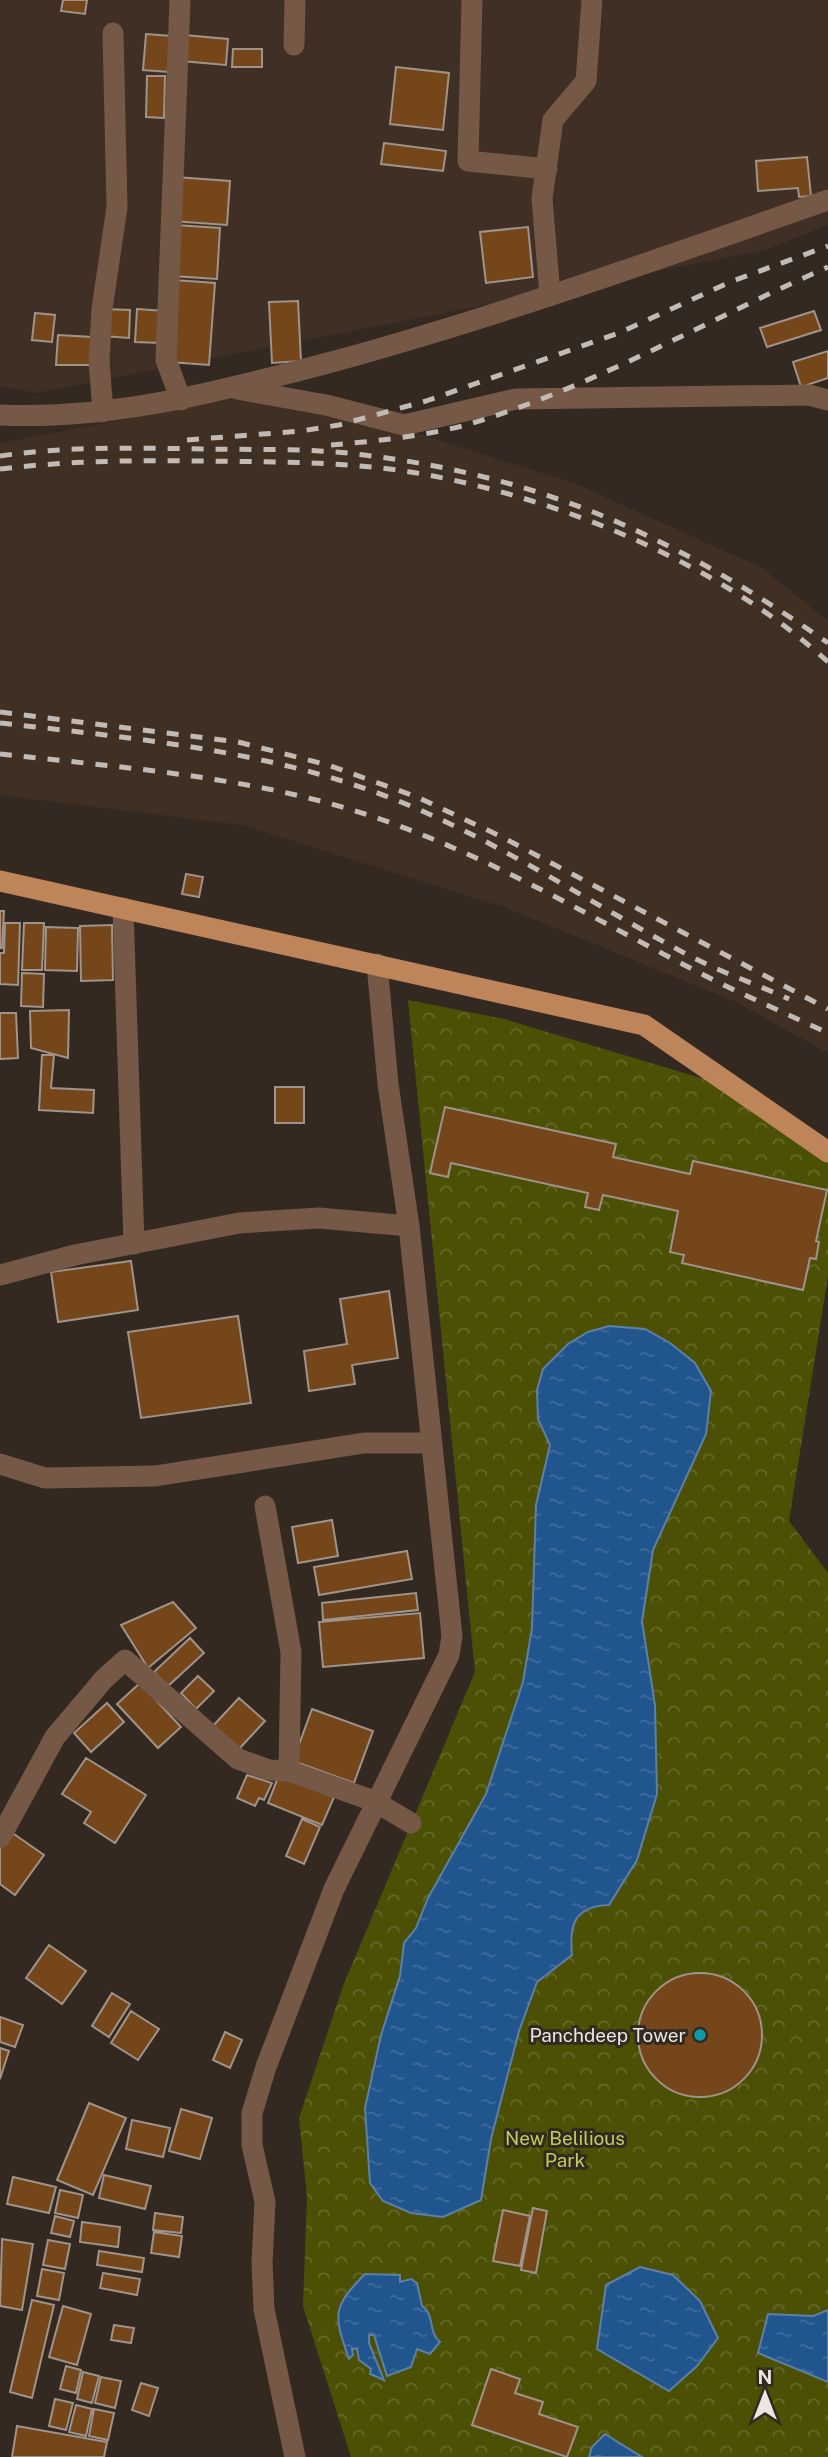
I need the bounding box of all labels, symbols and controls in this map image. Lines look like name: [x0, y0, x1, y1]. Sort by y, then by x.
place label: Panchdeep Tower: [529, 2024, 686, 2046]
marker: Panchdeep Tower: [692, 2027, 708, 2043]
park label: New Belilious Park: [505, 2127, 625, 2171]
north arrow: [730, 2359, 800, 2429]
text: N: [758, 2366, 772, 2388]

